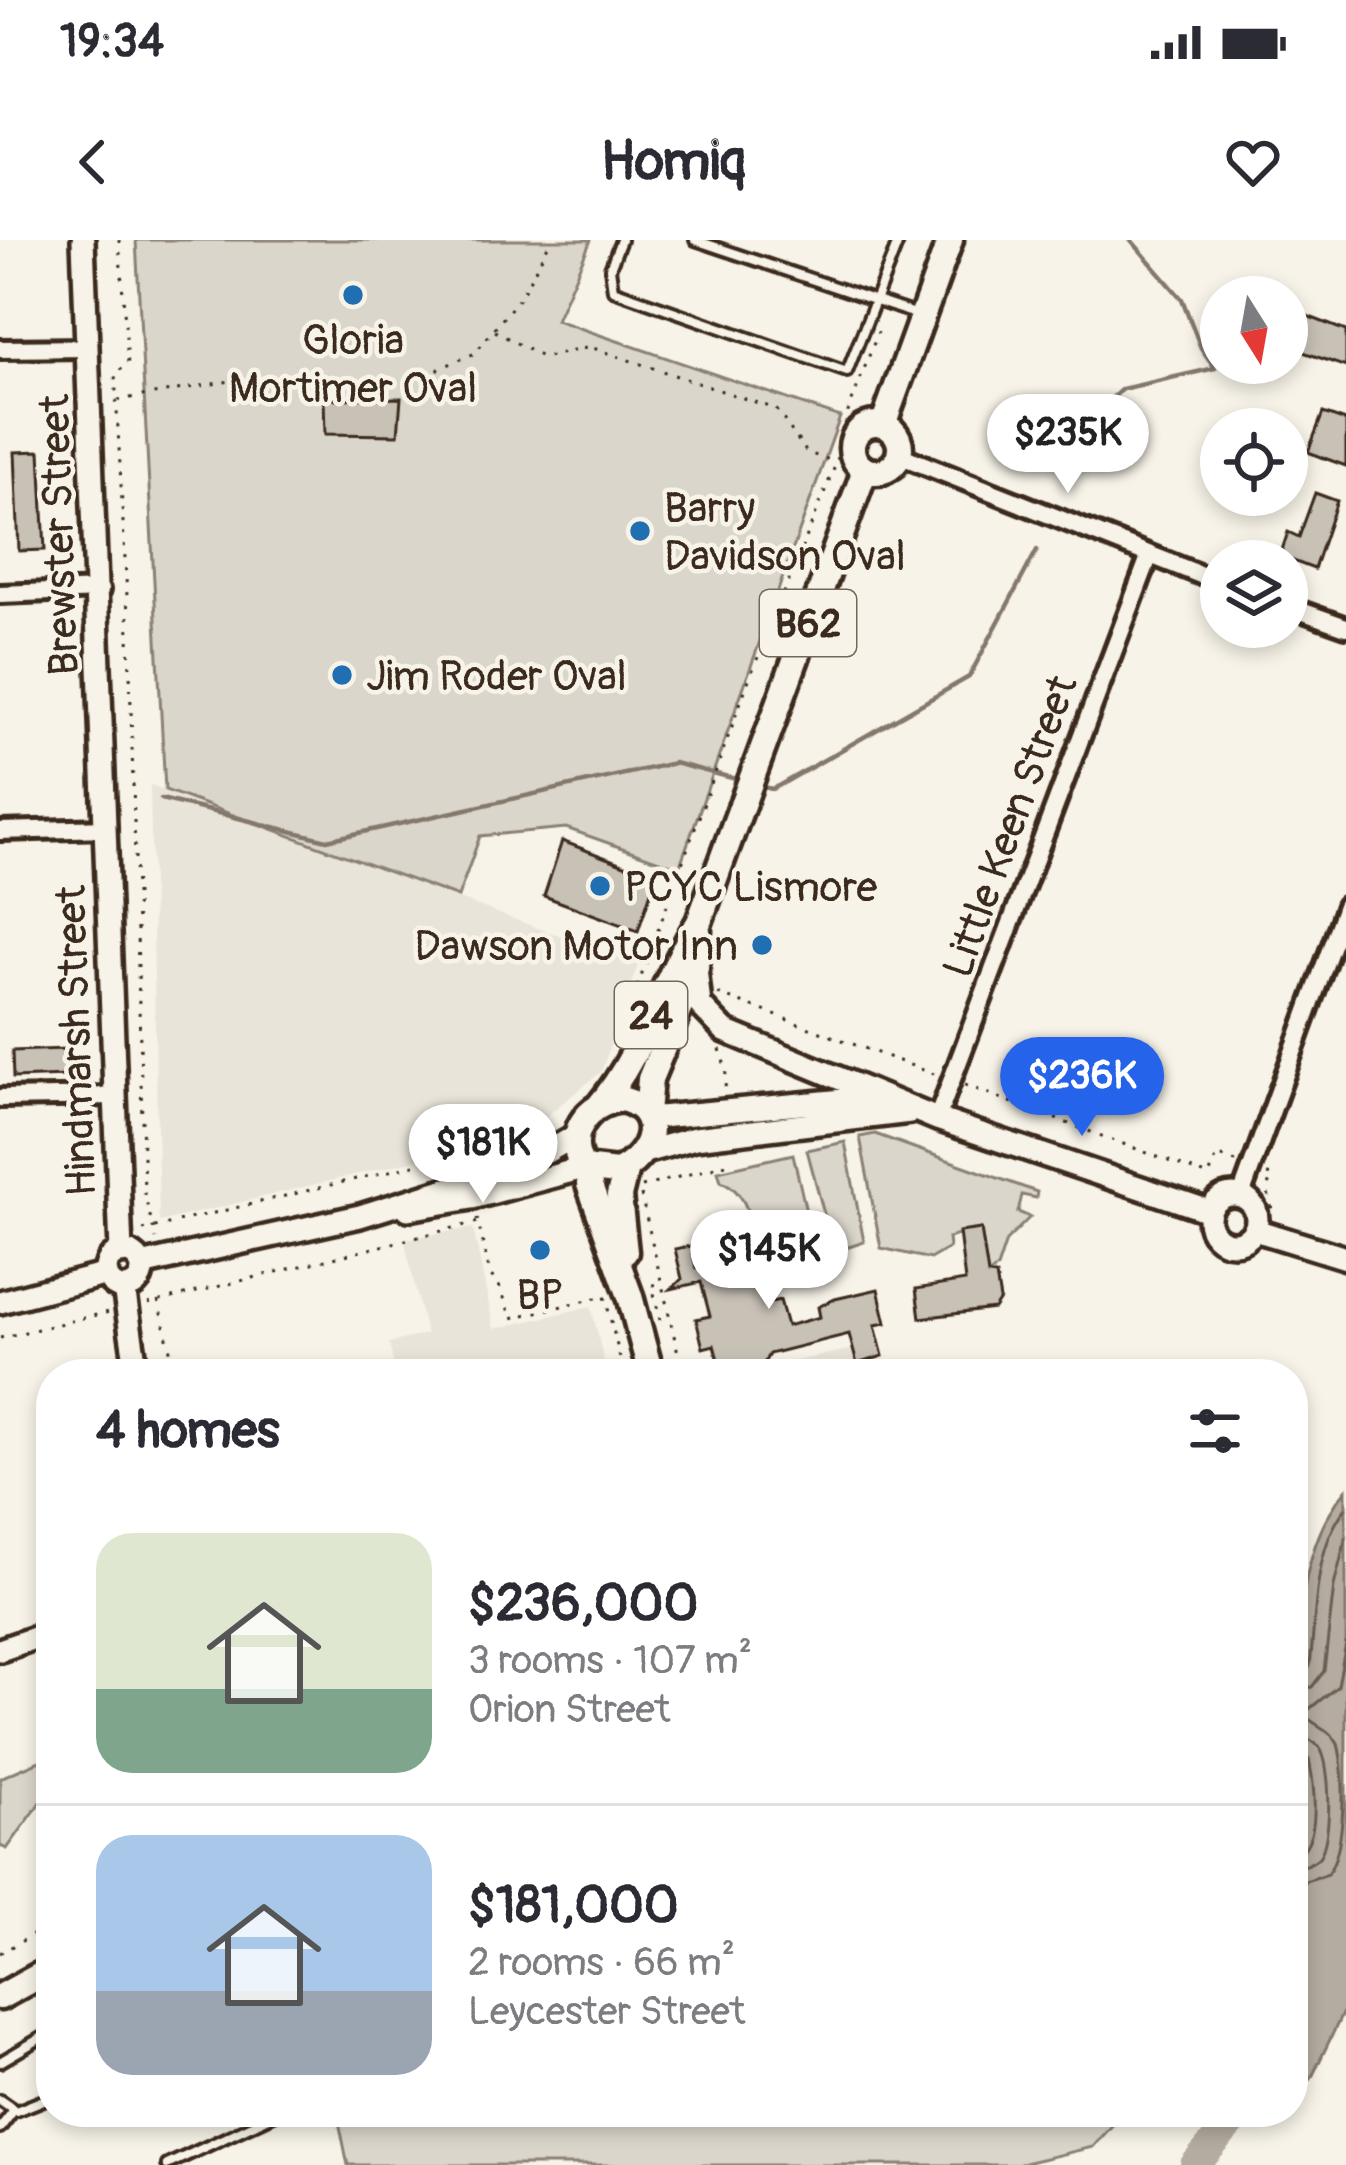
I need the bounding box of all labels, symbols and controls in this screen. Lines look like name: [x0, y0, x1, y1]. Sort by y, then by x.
text: 19:34: [60, 14, 164, 70]
text: Homiq: [601, 128, 745, 196]
icon: back: [60, 129, 126, 195]
icon: heart: [1220, 129, 1286, 195]
north arrow: [1200, 276, 1308, 384]
map controls: [1200, 276, 1308, 648]
marker: Gloria Mortimer Oval: [340, 282, 366, 308]
place label: Gloria Mortimer Oval: [229, 315, 477, 415]
street label: Brewster Street: [29, 393, 91, 676]
pin: $235K: [984, 394, 1152, 496]
text: $235K: [1014, 408, 1122, 457]
button: locate: [1200, 408, 1308, 516]
place label: Barry Davidson Oval: [664, 483, 906, 583]
marker: Barry Davidson Oval: [627, 518, 653, 544]
button: layers: [1200, 540, 1308, 648]
road number: B62: [760, 590, 856, 656]
place label: Jim Roder Oval: [366, 651, 627, 703]
marker: Jim Roder Oval: [329, 662, 355, 688]
street label: Little Keen Street: [932, 669, 1090, 985]
place label: PCYC Lismore: [624, 862, 877, 914]
marker: PCYC Lismore: [587, 873, 613, 899]
street label: Hindmarsh Street: [46, 884, 108, 1197]
place label: Dawson Motor Inn: [414, 921, 738, 973]
marker: Dawson Motor Inn: [749, 932, 775, 958]
road number: 24: [615, 982, 687, 1048]
pin: $236K: [998, 1037, 1166, 1139]
text: $236K: [1027, 1051, 1137, 1100]
pin: $181K: [399, 1104, 567, 1206]
text: $181K: [436, 1118, 530, 1167]
pin: $145K: [685, 1210, 853, 1312]
text: $145K: [717, 1224, 821, 1273]
marker: BP: [527, 1237, 553, 1263]
place label: BP: [517, 1270, 563, 1322]
icon: filters: [1182, 1398, 1248, 1464]
text: 4 homes: [96, 1399, 280, 1463]
text: $236,000: [468, 1572, 698, 1636]
icon: home: [192, 1581, 336, 1725]
text: 3 rooms · 107 m²: [468, 1636, 752, 1685]
text: Orion Street: [468, 1685, 671, 1734]
text: $181,000: [468, 1874, 679, 1938]
icon: home: [192, 1883, 336, 2027]
text: 2 rooms · 66 m²: [468, 1938, 735, 1987]
text: Leycester Street: [468, 1987, 745, 2036]

